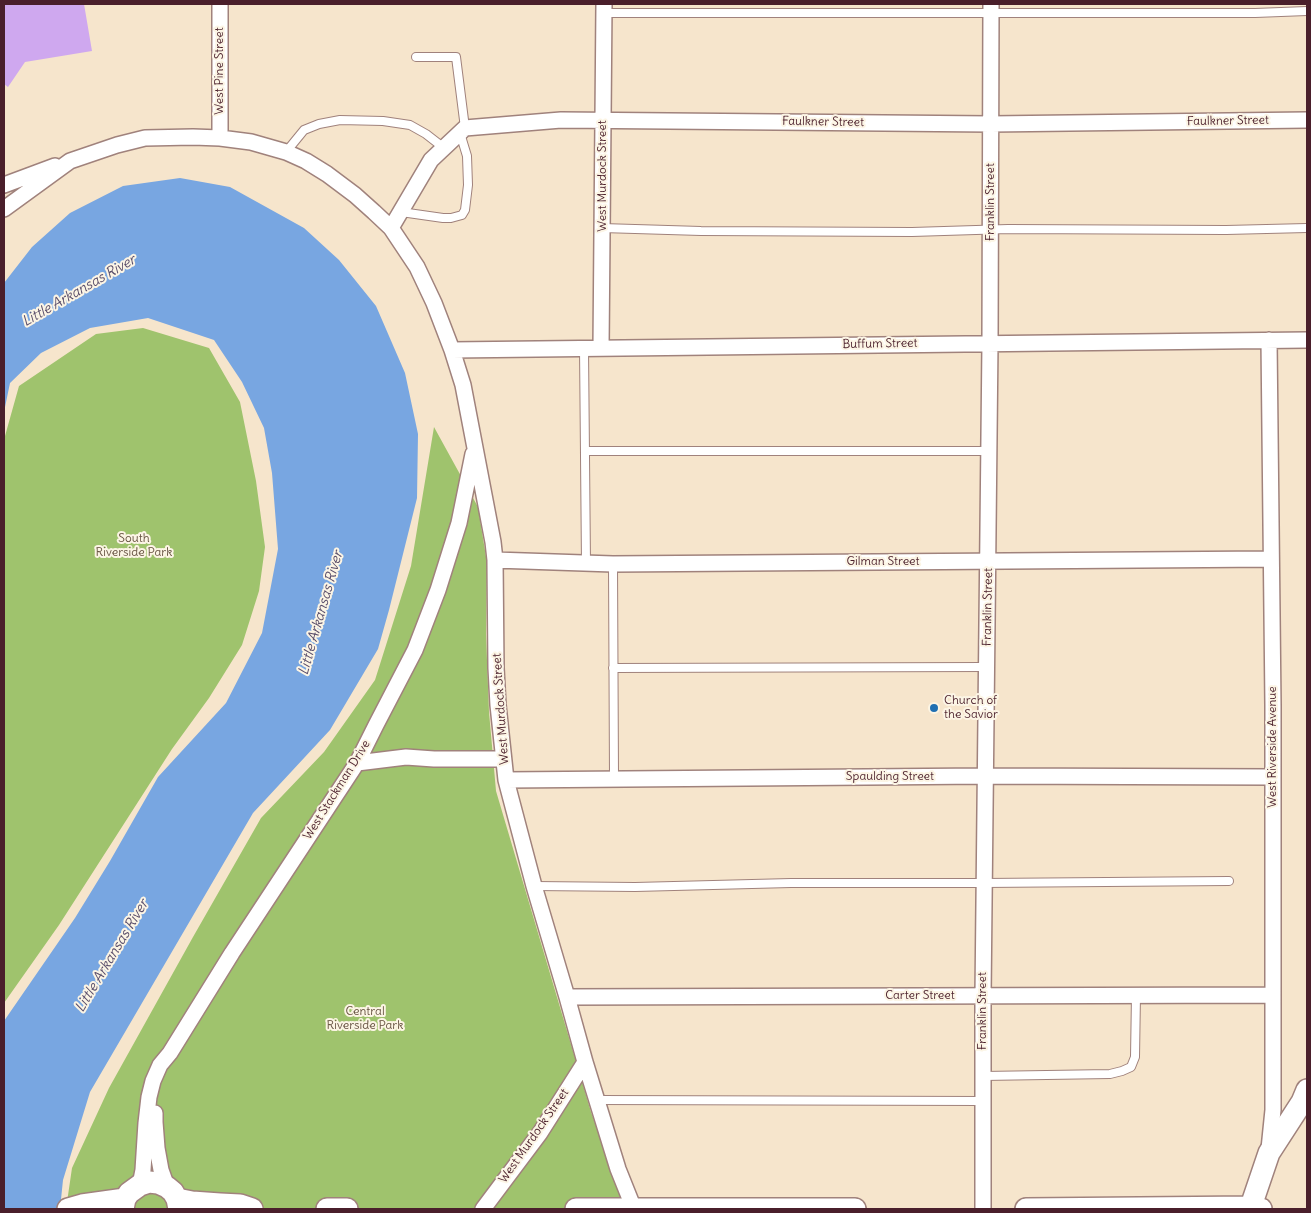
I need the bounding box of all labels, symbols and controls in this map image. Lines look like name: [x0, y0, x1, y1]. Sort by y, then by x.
street label: West Pine Street: [213, 27, 227, 115]
street label: Faulkner Street: [1187, 113, 1269, 129]
street label: Faulkner Street: [782, 114, 864, 130]
street label: West Murdock Street: [596, 120, 610, 232]
street label: Franklin Street: [984, 163, 998, 241]
water label: Little Arkansas River: [19, 252, 139, 330]
street label: Buffum Street: [842, 336, 918, 352]
park label: South Riverside Park: [96, 532, 172, 560]
water label: Little Arkansas River: [295, 549, 347, 677]
street label: Gilman Street: [846, 555, 920, 569]
street label: Franklin Street: [980, 568, 996, 646]
street label: West Murdock Street: [490, 653, 512, 765]
street label: West Riverside Avenue: [1266, 686, 1280, 808]
place label: Church of the Savior: [944, 694, 998, 722]
marker: Church of the Savior: [928, 702, 940, 714]
street label: West Stackman Drive: [301, 738, 373, 842]
street label: Spaulding Street: [846, 770, 934, 784]
water label: Little Arkansas River: [72, 897, 152, 1015]
street label: Franklin Street: [976, 972, 990, 1050]
street label: Carter Street: [885, 989, 955, 1003]
park label: Central Riverside Park: [327, 1005, 403, 1033]
street label: West Murdock Street: [496, 1086, 572, 1186]

